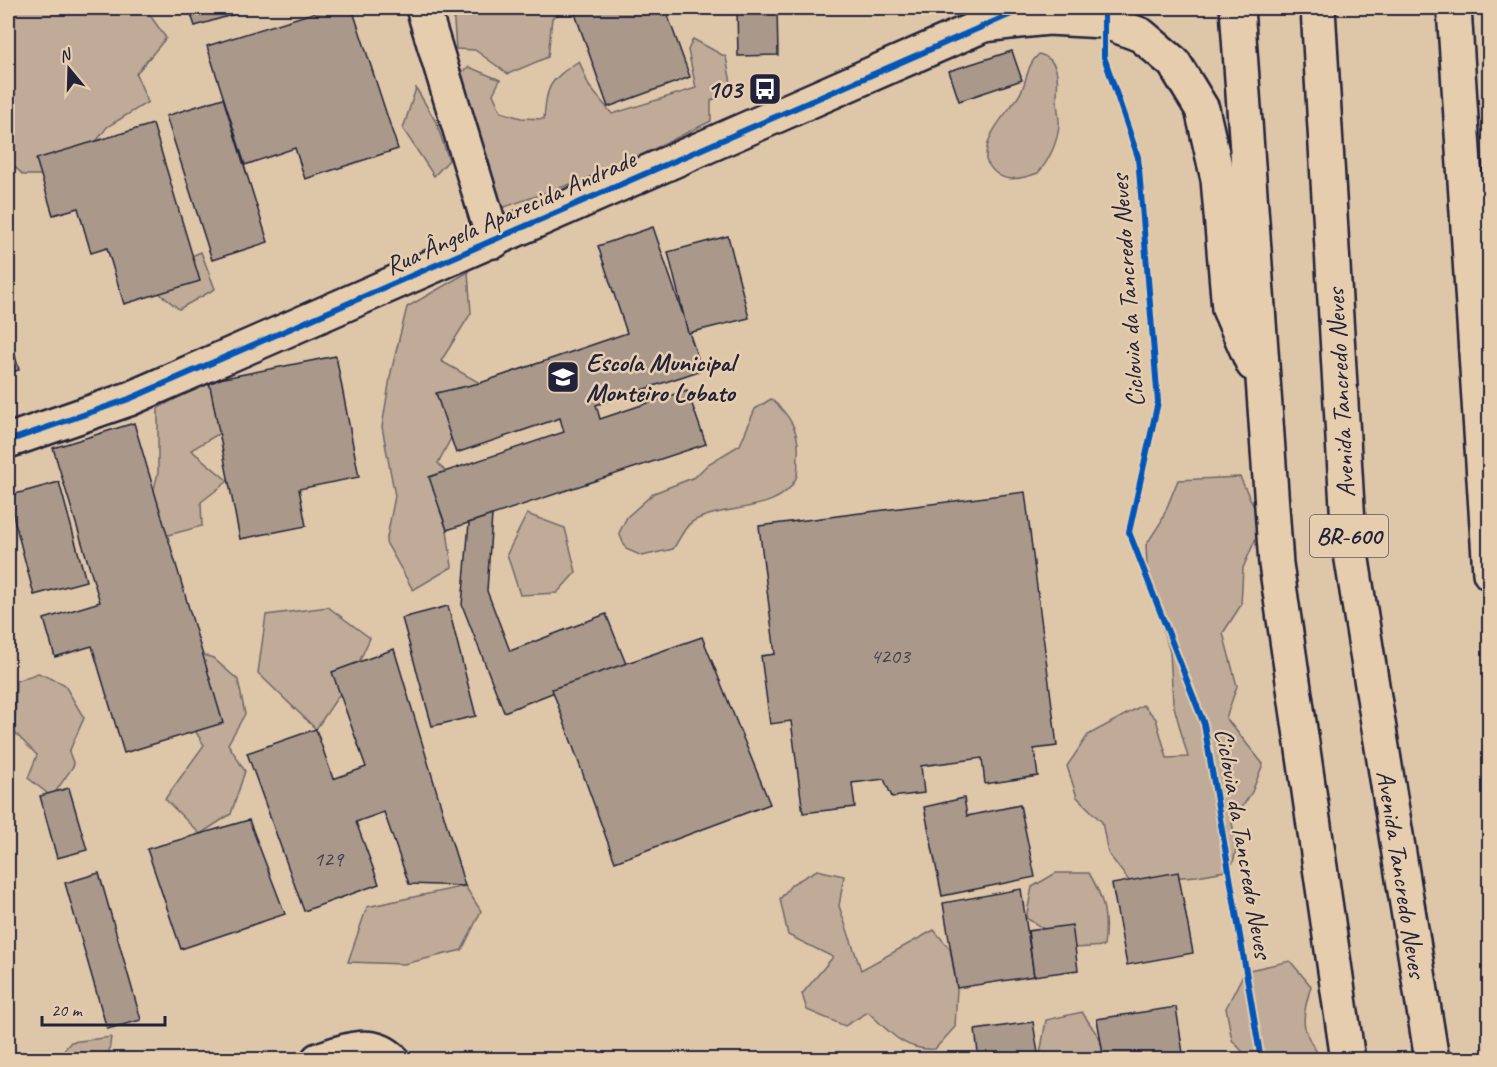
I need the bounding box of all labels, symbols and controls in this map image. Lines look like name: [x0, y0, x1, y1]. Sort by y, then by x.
north arrow: [39, 39, 99, 99]
text: N: [57, 44, 75, 67]
bus stop icon: 103: [747, 71, 783, 107]
place label: 103: [707, 73, 744, 106]
street label: Rua Ângela Aparecida Andrade: [380, 142, 642, 283]
street label: Ciclovia da Tancredo Neves: [1103, 172, 1152, 408]
street label: Avenida Tancredo Neves: [1318, 286, 1362, 498]
place label: Escola Municipal Monteiro Lobato: [586, 346, 740, 409]
school or university icon: Escola Municipal Monteiro Lobato: [545, 359, 581, 395]
road number: BR-600: [1310, 515, 1388, 557]
house number: 4203: [870, 642, 912, 670]
street label: Ciclovia da Tancredo Neves: [1207, 726, 1280, 963]
street label: Avenida Tancredo Neves: [1369, 768, 1434, 982]
house number: 129: [313, 845, 345, 873]
scale bar: [42, 989, 165, 1027]
text: 20 m: [51, 999, 84, 1021]

